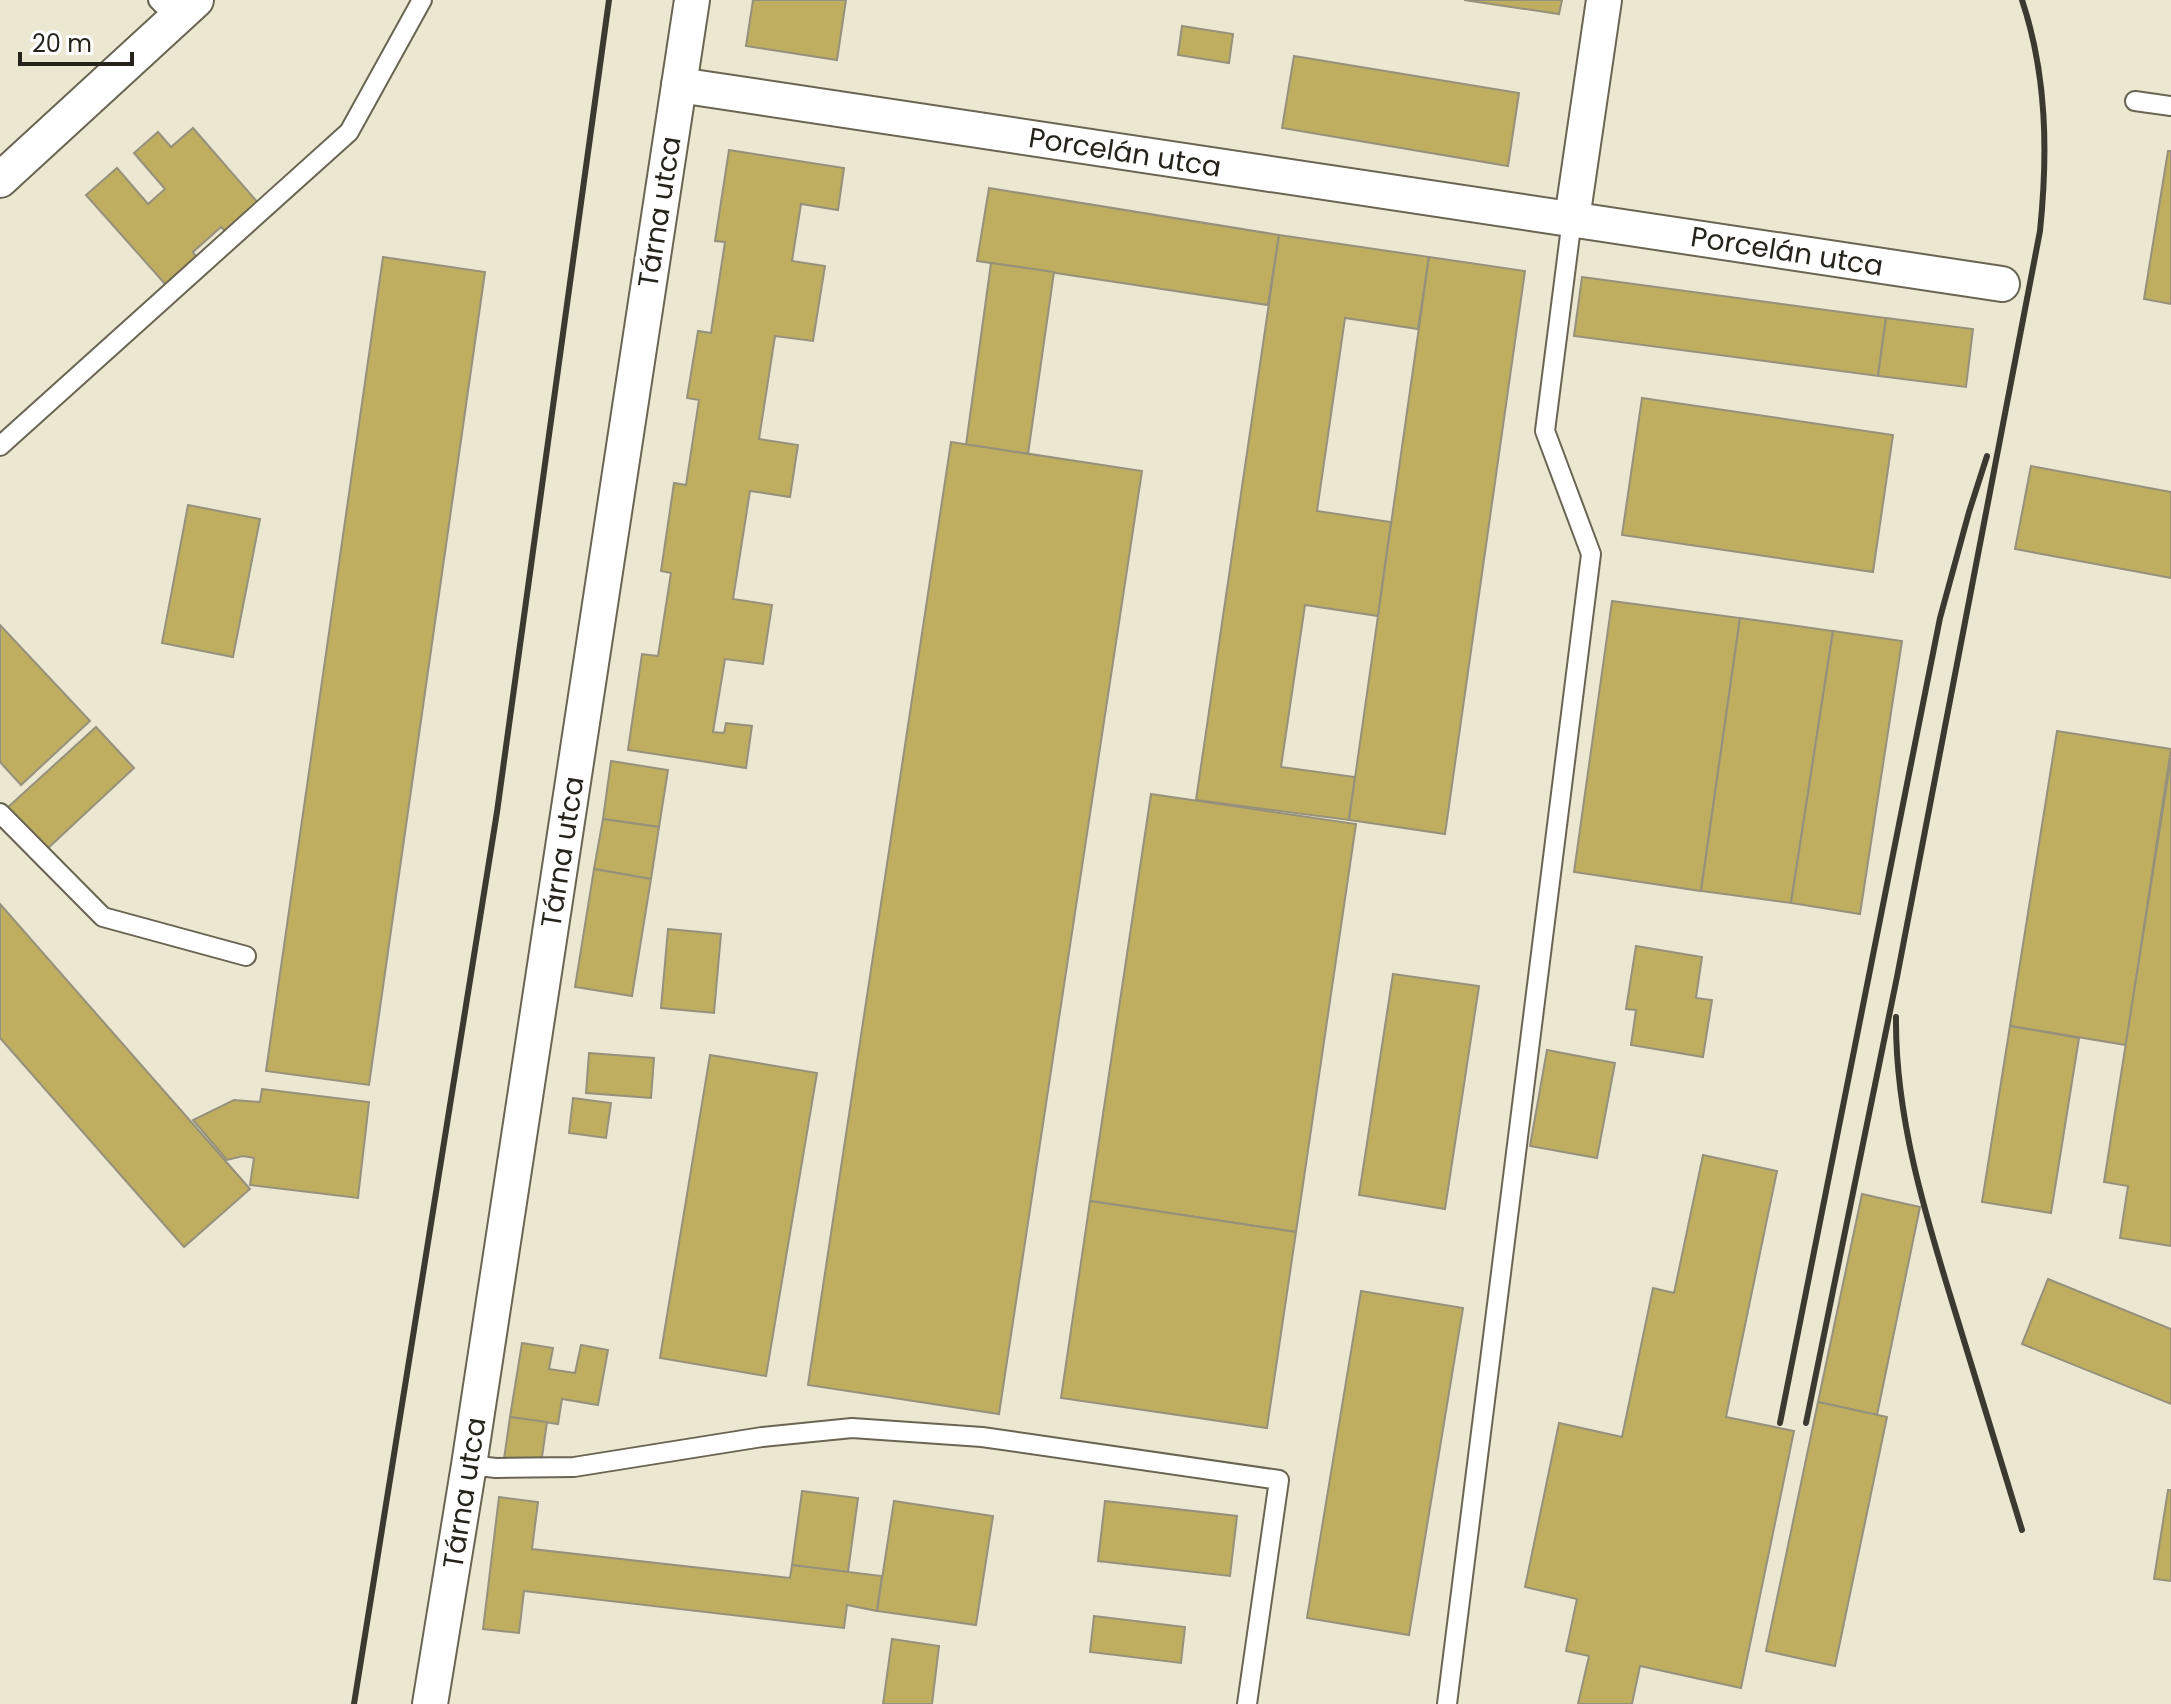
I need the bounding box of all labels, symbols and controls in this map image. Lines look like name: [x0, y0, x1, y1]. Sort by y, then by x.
scale bar: [20, 16, 132, 66]
text: 20 m: [32, 27, 92, 60]
street label: Porcelán utca: [1026, 118, 1224, 187]
street label: Tárna utca: [628, 134, 691, 291]
street label: Porcelán utca: [1688, 217, 1886, 286]
street label: Tárna utca: [531, 774, 594, 931]
street label: Tárna utca: [433, 1415, 496, 1572]

